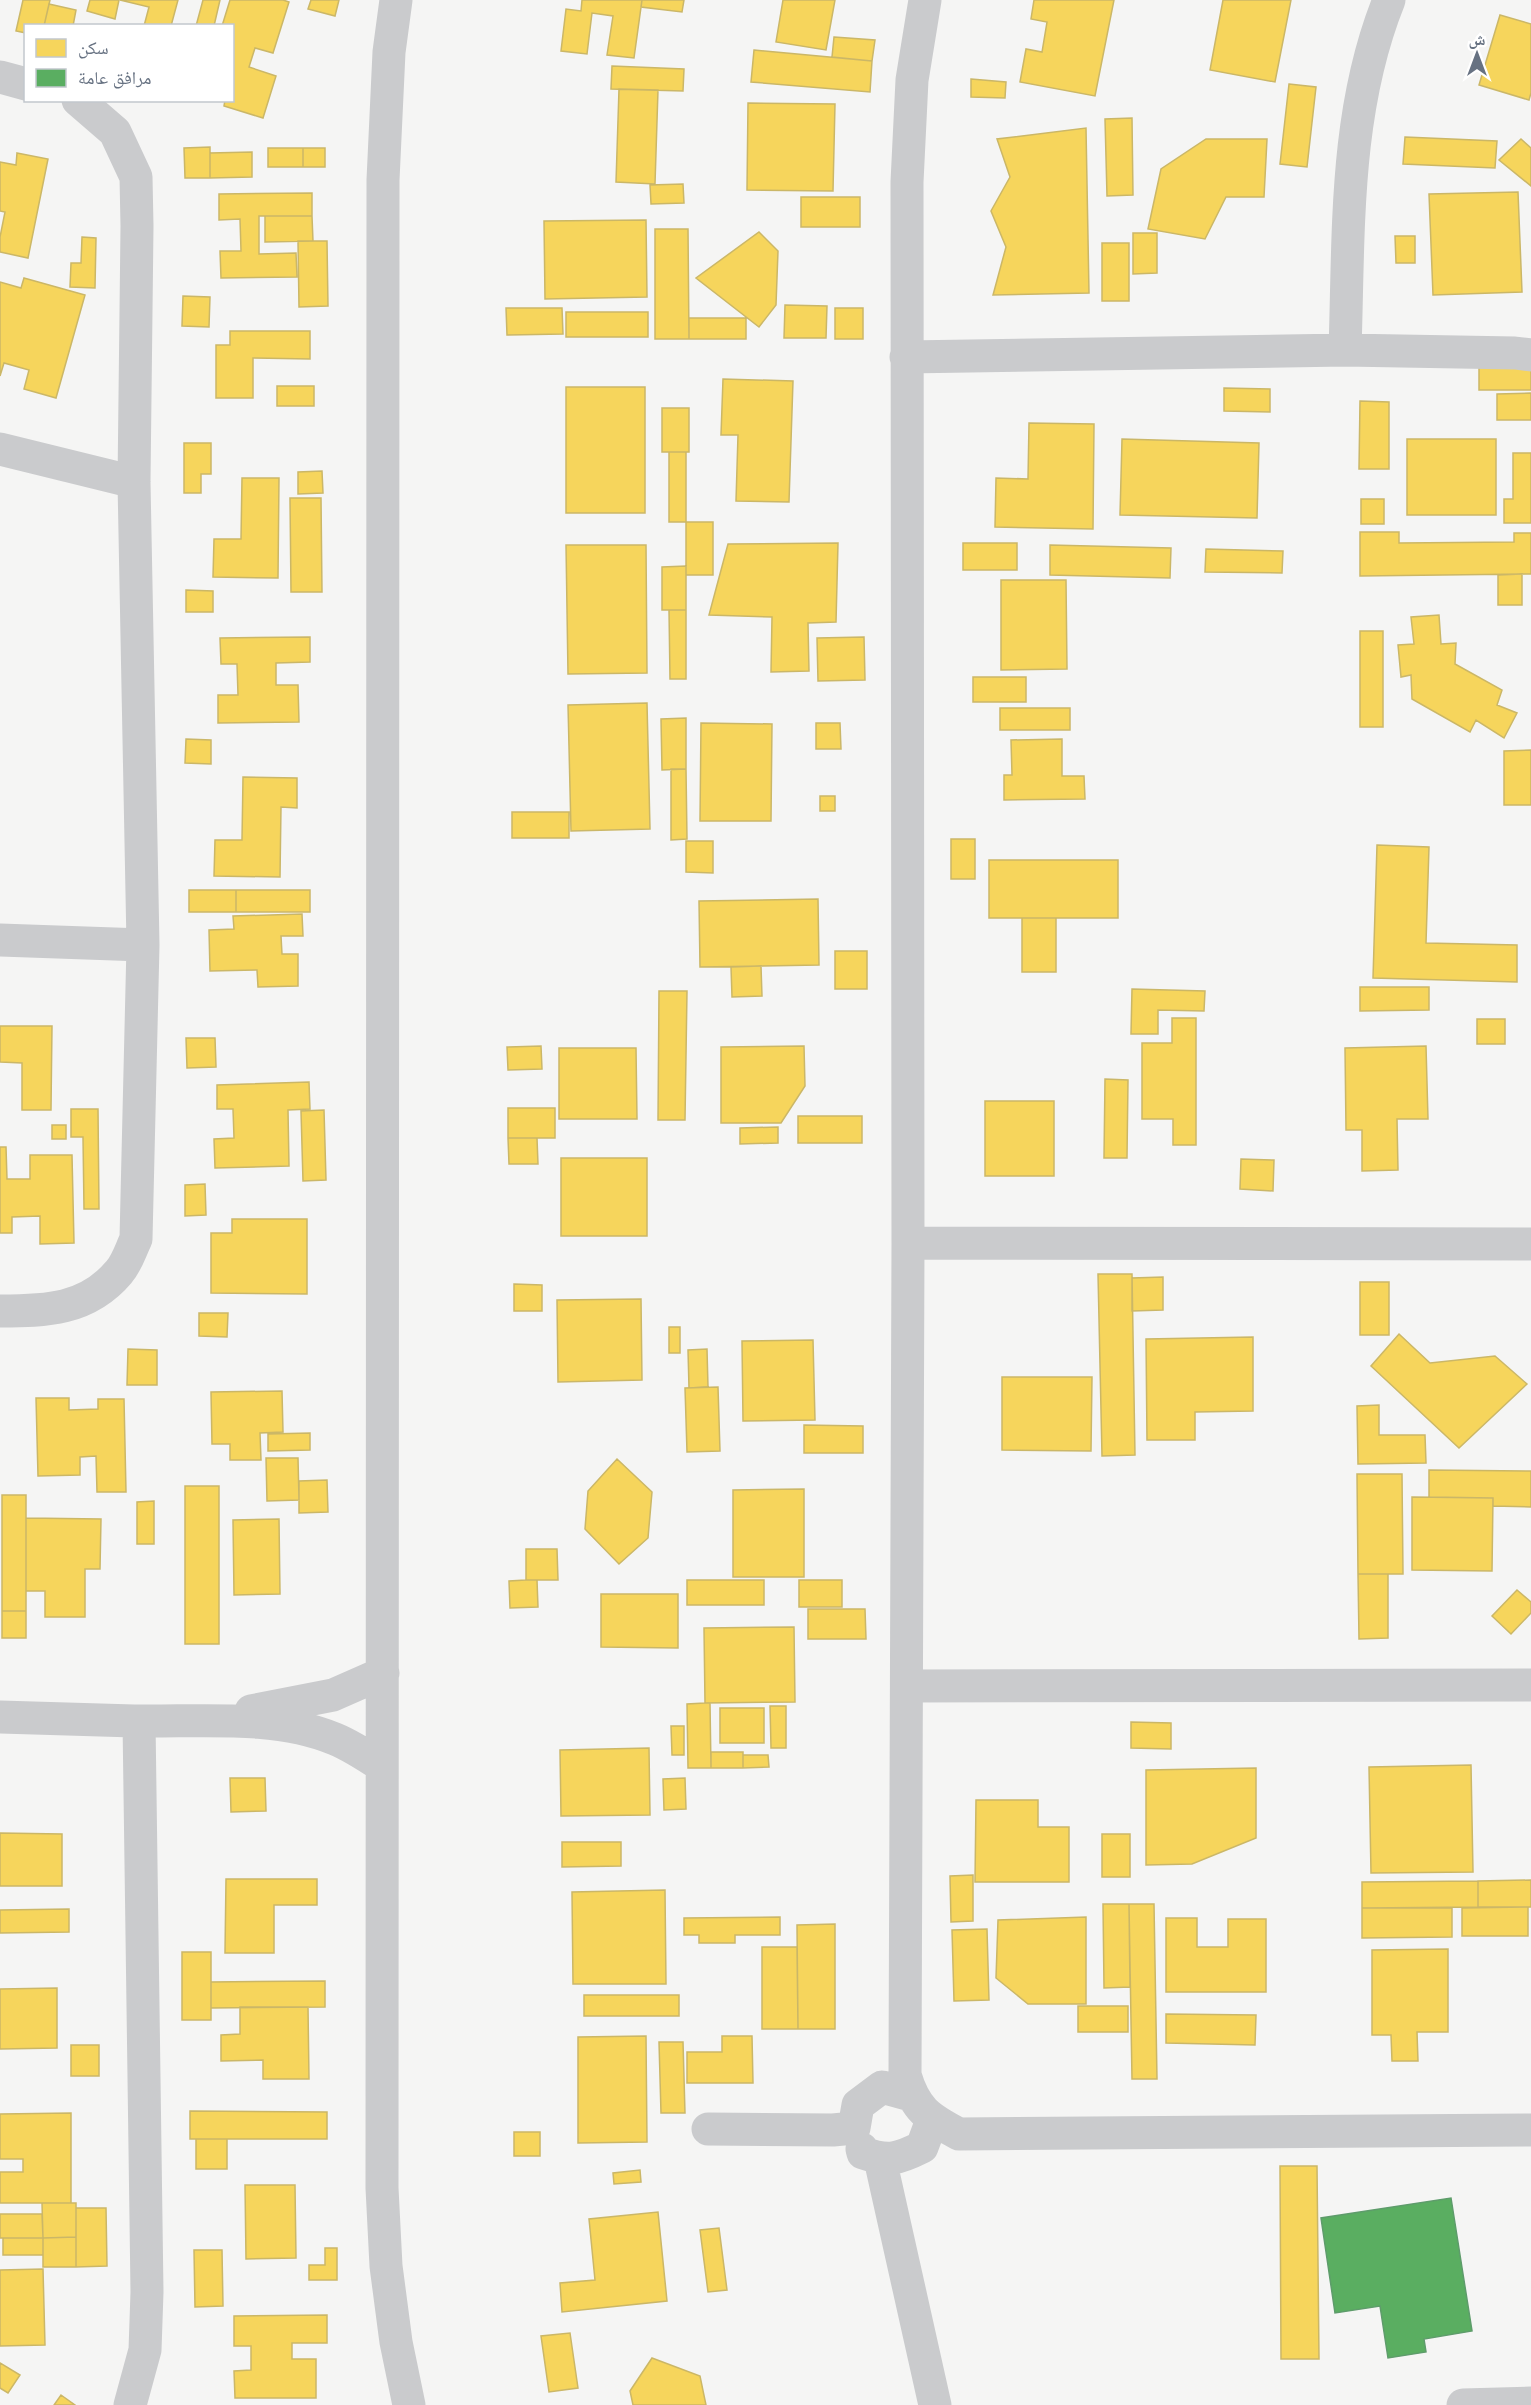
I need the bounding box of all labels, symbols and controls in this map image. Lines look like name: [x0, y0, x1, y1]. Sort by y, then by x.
legend: [24, 24, 234, 102]
north arrow: [1447, 24, 1507, 84]
text: ش: [1469, 28, 1486, 50]
text: سكن: [78, 35, 109, 59]
text: مرافق عامة: [78, 65, 152, 89]

